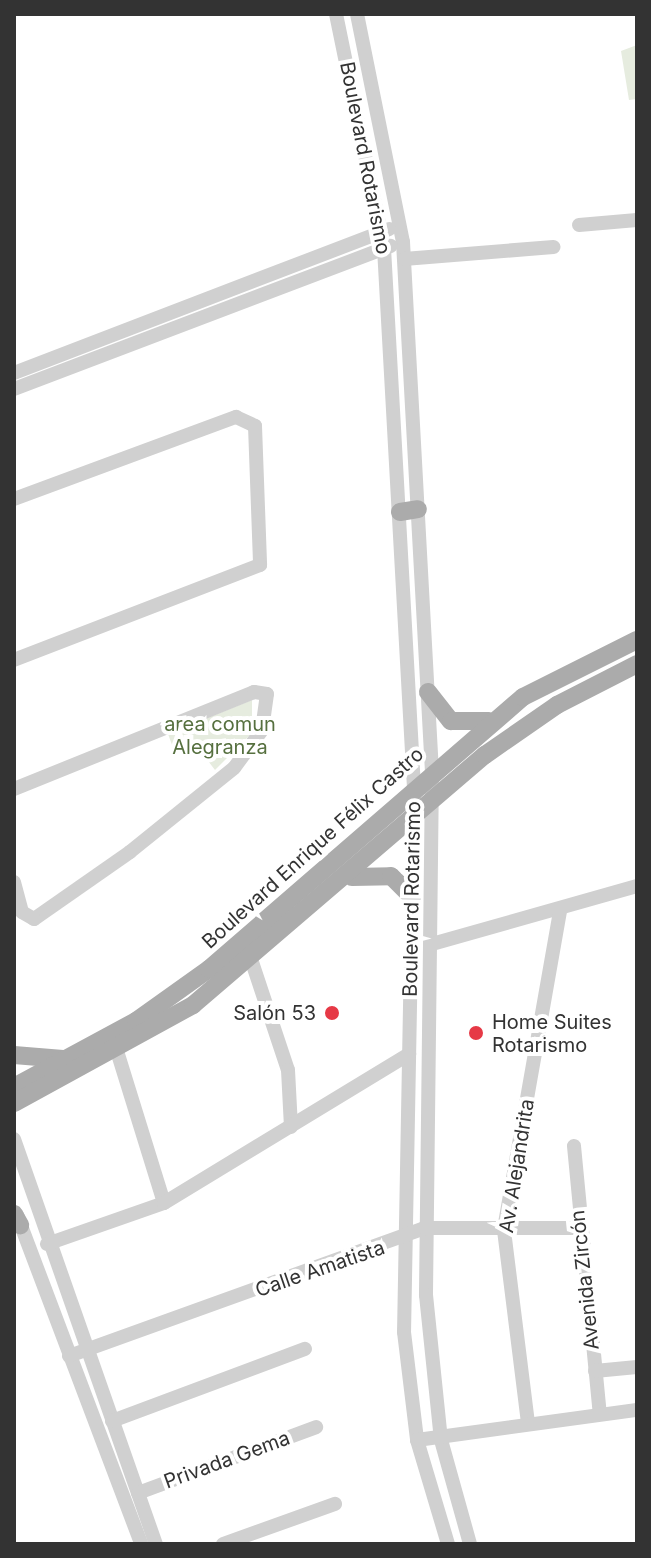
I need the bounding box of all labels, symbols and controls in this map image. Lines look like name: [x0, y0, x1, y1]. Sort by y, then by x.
street label: Boulevard Rotarismo: [335, 60, 395, 256]
park label: area comun Alegranza: [164, 713, 276, 760]
street label: Boulevard Enrique Félix Castro: [197, 742, 429, 954]
street label: Boulevard Rotarismo: [398, 801, 426, 997]
place label: Salón 53: [233, 1001, 316, 1025]
marker: Salón 53: [323, 1004, 341, 1022]
place label: Home Suites Rotarismo: [492, 1010, 612, 1057]
marker: Home Suites Rotarismo: [467, 1024, 485, 1042]
street label: Av. Alejandrita: [495, 1097, 539, 1235]
street label: Avenida Zircón: [566, 1209, 604, 1351]
street label: Calle Amatista: [252, 1236, 388, 1302]
street label: Privada Gema: [161, 1426, 293, 1494]

